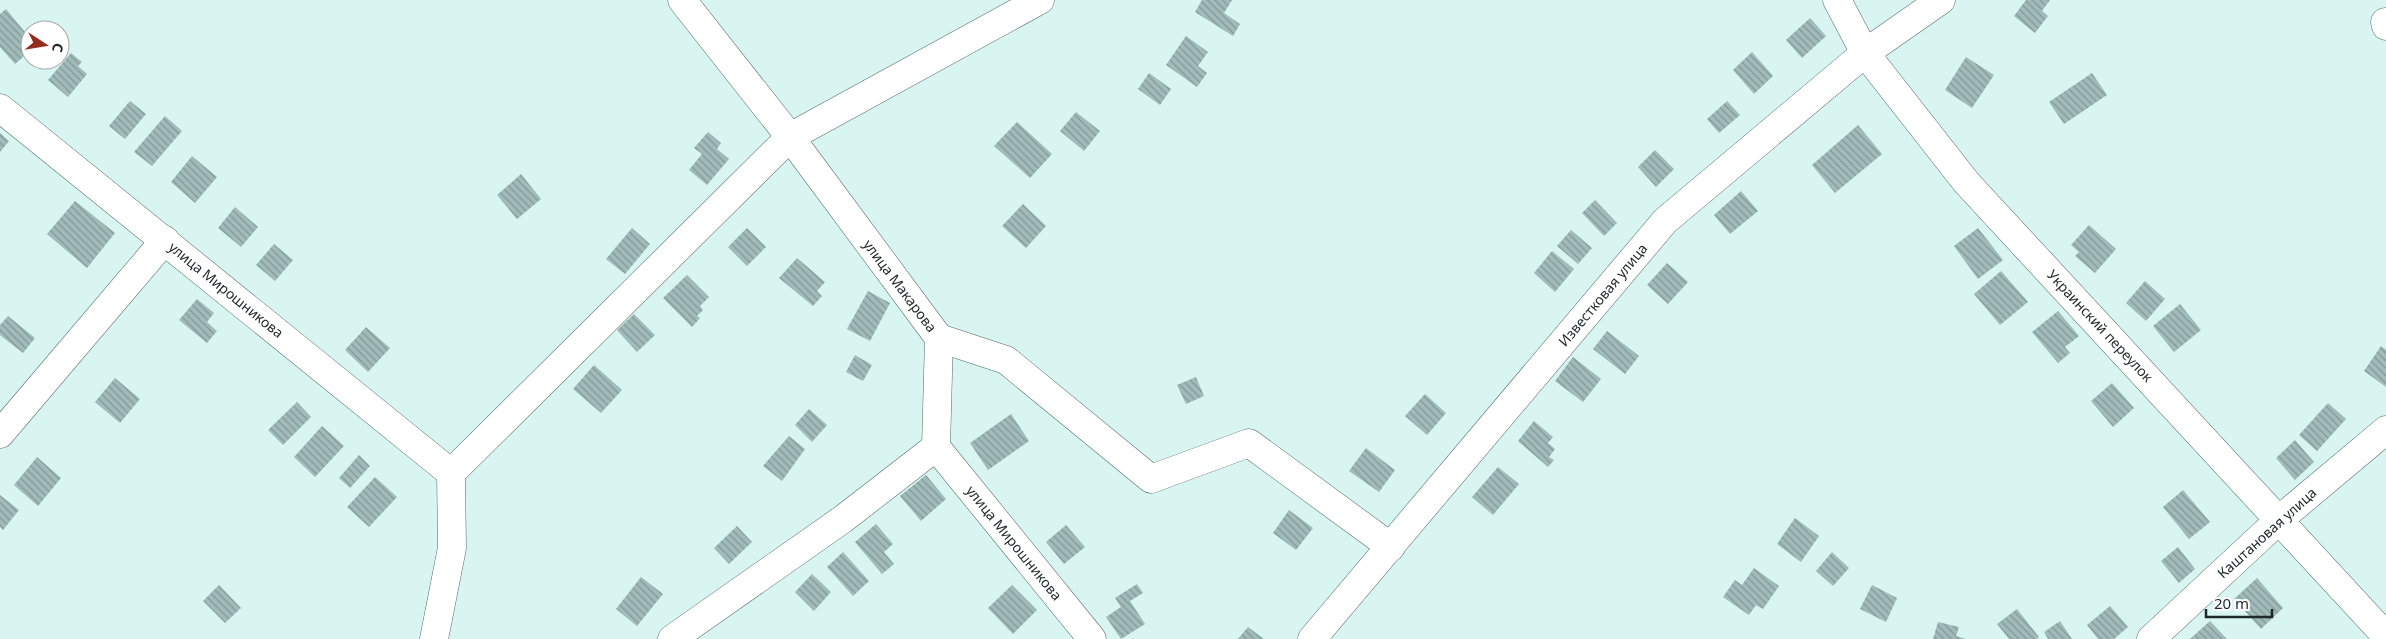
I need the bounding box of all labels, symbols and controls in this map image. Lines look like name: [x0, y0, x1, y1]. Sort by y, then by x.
north arrow: [20, 20, 70, 70]
text: С: [48, 41, 68, 54]
street label: улица Макарова: [859, 236, 941, 336]
street label: улица Мирошникова: [165, 237, 288, 342]
street label: Известковая улица: [1554, 239, 1651, 350]
street label: Украинский переулок: [2043, 265, 2158, 386]
street label: улица Мирошникова: [962, 481, 1067, 604]
street label: Каштановая улица: [2213, 483, 2320, 582]
scale bar: [2206, 586, 2272, 618]
text: 20 m: [2214, 593, 2249, 613]

